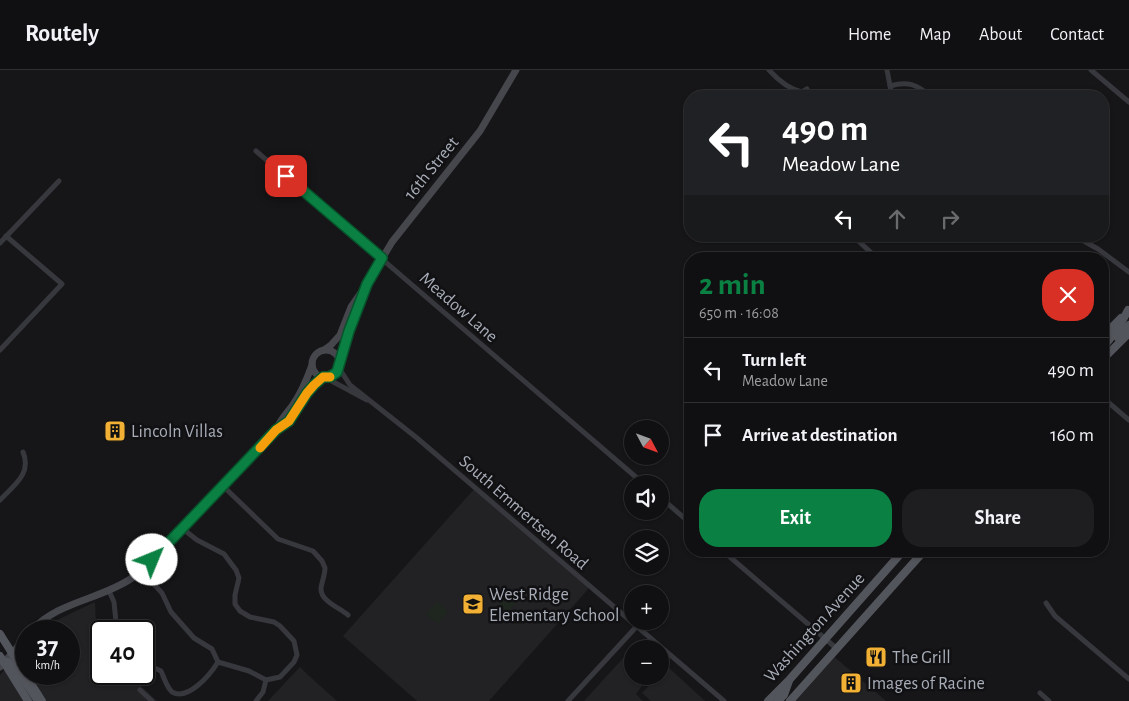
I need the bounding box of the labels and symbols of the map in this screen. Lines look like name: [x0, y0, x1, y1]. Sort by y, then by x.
street label: 16th Street: [401, 134, 463, 203]
pin: [265, 155, 307, 197]
street label: Meadow Lane: [416, 269, 501, 346]
building icon: Lincoln Villas: [103, 419, 127, 443]
north arrow: [624, 420, 669, 465]
place label: Lincoln Villas: [131, 423, 223, 441]
street label: South Emmertsen Road: [455, 452, 591, 573]
position arrow: [125, 533, 177, 585]
street label: Washington Avenue: [761, 569, 869, 686]
place label: West Ridge Elementary School: [489, 586, 620, 625]
school or university icon: West Ridge Elementary School: [461, 592, 485, 616]
speed limit sign: 40: [90, 620, 155, 685]
restaurant icon: The Grill: [864, 645, 888, 669]
place label: The Grill: [892, 649, 951, 667]
building icon: Images of Racine: [839, 671, 863, 695]
place label: Images of Racine: [867, 675, 985, 693]

